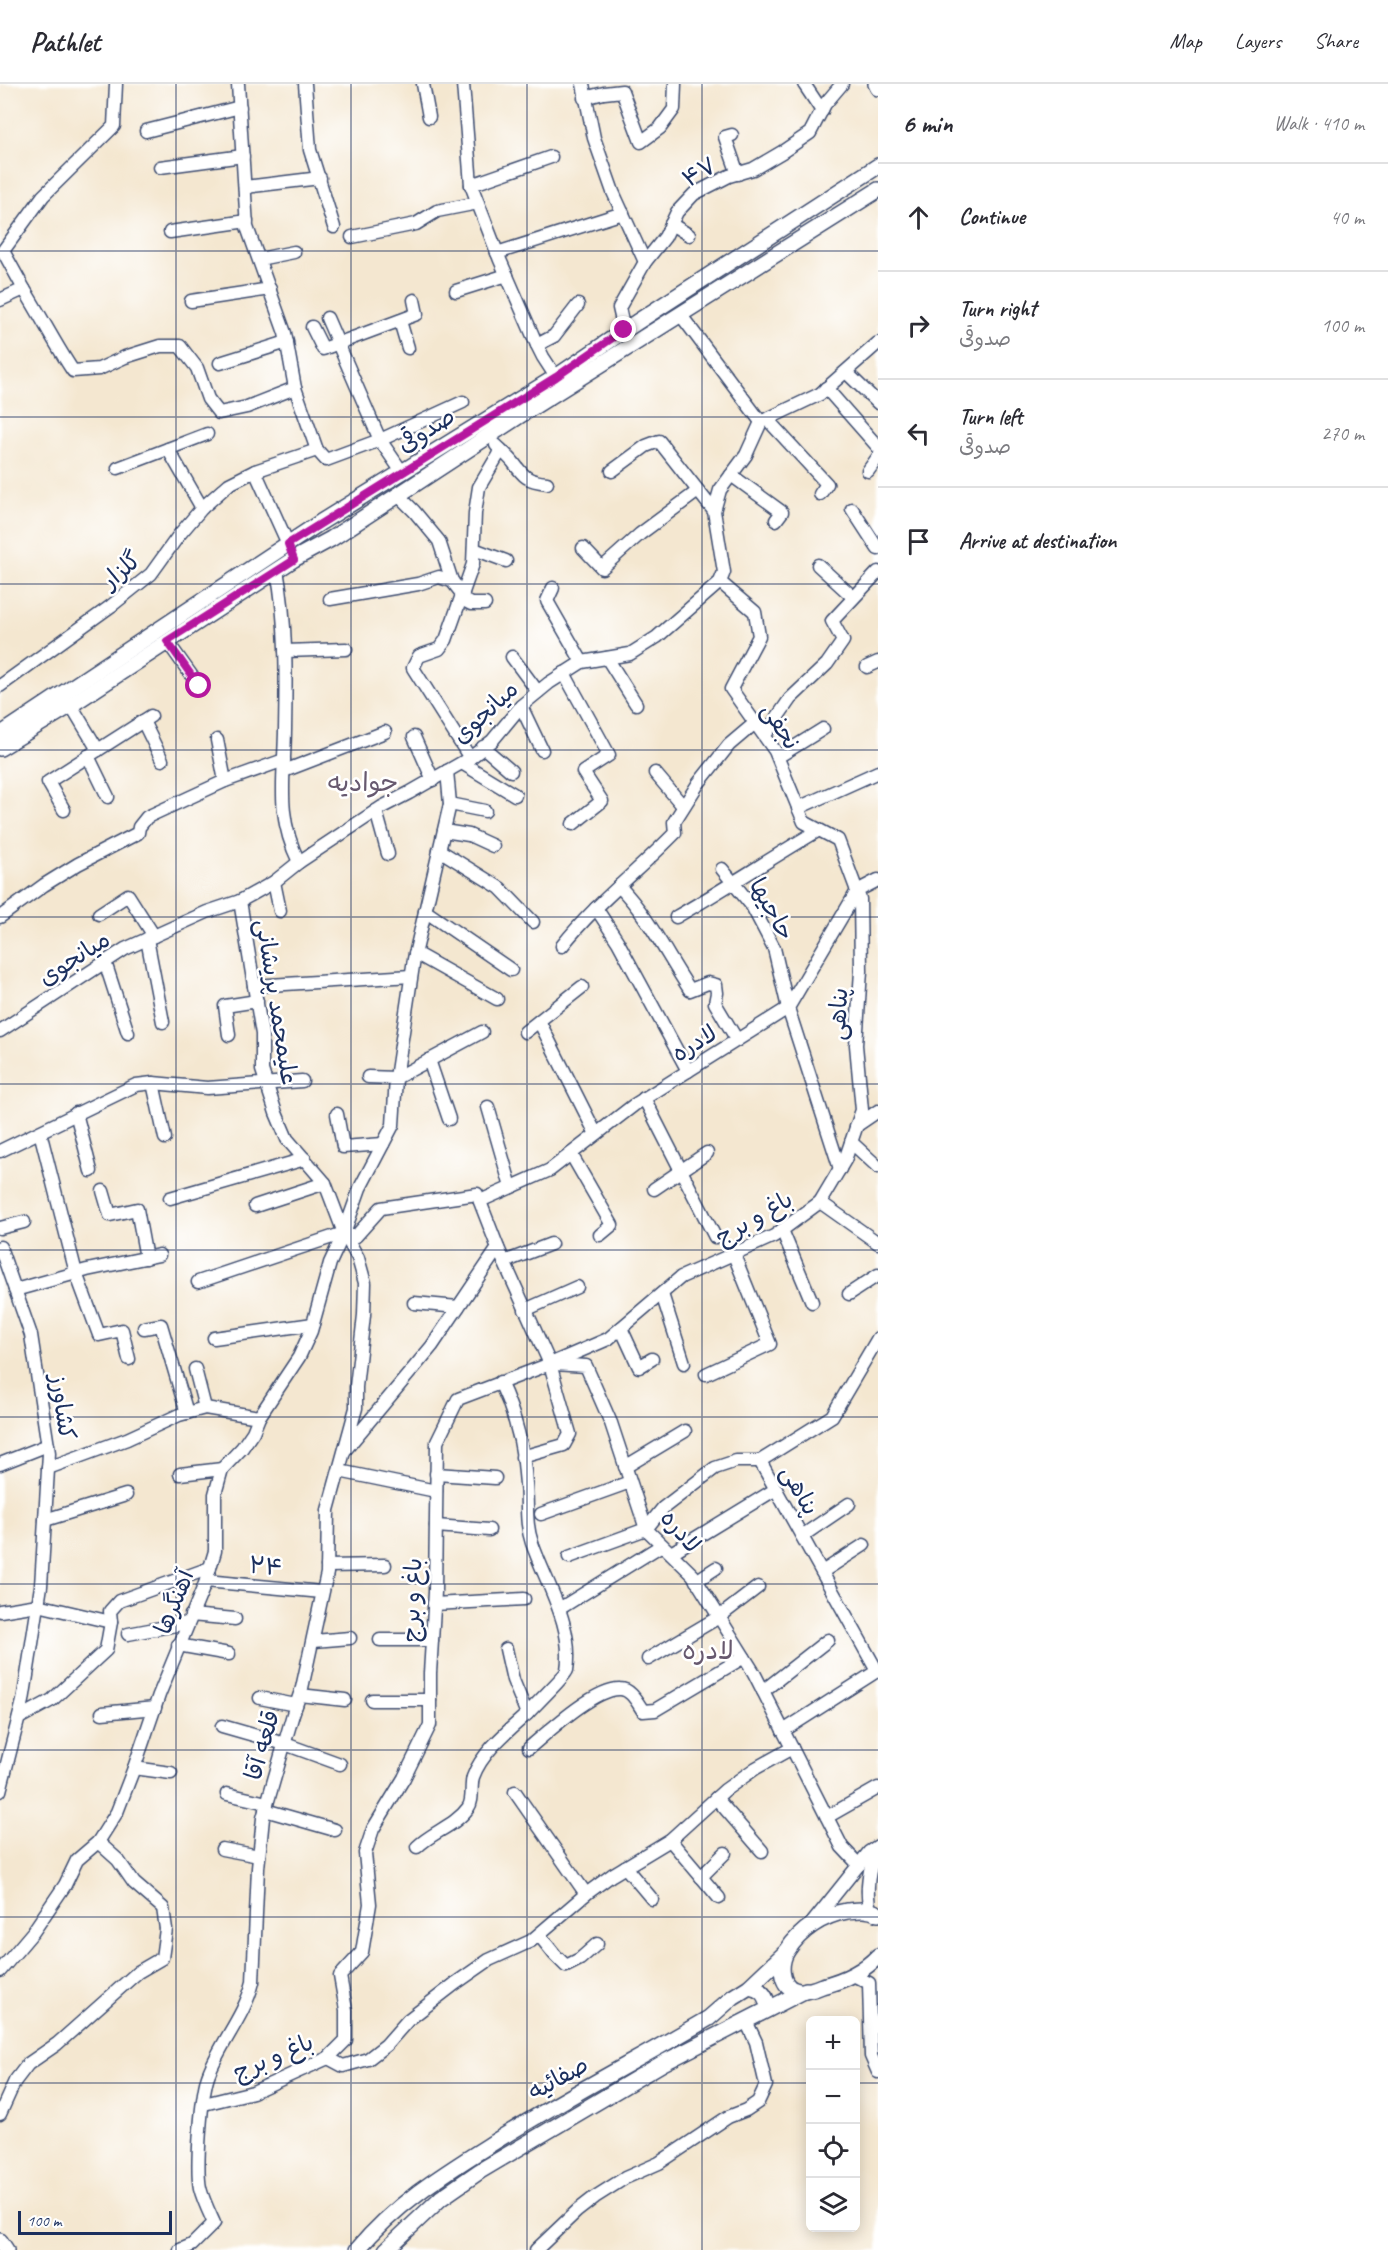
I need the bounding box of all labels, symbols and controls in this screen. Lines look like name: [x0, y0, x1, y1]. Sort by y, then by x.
text: Pathlet: [30, 24, 100, 59]
text: Map: [1169, 28, 1202, 54]
text: Layers: [1235, 28, 1281, 54]
text: Share: [1314, 28, 1358, 54]
text: 6 min: [902, 107, 952, 140]
text: Walk · 410 m: [1274, 111, 1364, 136]
street label: ۴۷: [676, 150, 722, 194]
icon: ahead: [902, 201, 935, 234]
text: Continue: [959, 203, 1025, 231]
text: 40 m: [1330, 205, 1364, 230]
text: Turn right: [959, 295, 1036, 323]
icon: right: [902, 309, 935, 342]
text: 100 m: [1321, 313, 1364, 338]
route end: [610, 316, 636, 342]
text: صدوقی: [959, 326, 1011, 351]
street label: صدوقی: [392, 401, 460, 459]
text: Turn left: [959, 403, 1023, 431]
icon: left: [902, 417, 935, 450]
text: 270 m: [1321, 421, 1364, 446]
text: صدوقی: [959, 434, 1011, 459]
icon: arrive: [902, 525, 935, 558]
text: Arrive at destination: [959, 527, 1116, 555]
street label: گلزار: [93, 545, 147, 597]
route start: [185, 672, 211, 698]
street label: میانجوی: [446, 674, 524, 750]
street label: نجفی: [755, 697, 807, 755]
district label: جوادیه: [328, 766, 398, 799]
street label: حاجیها: [743, 872, 801, 946]
street label: علیمحمد پریشانی: [249, 917, 305, 1087]
street label: میانجوی: [32, 924, 116, 992]
street label: پناهی: [822, 987, 854, 1041]
street label: لادره: [666, 1018, 722, 1068]
street label: باغ و برج: [710, 1184, 799, 1254]
street label: کشاورز: [43, 1370, 82, 1442]
street label: پناهی: [774, 1460, 826, 1520]
street label: لادره: [654, 1503, 708, 1559]
street label: ۲۴: [247, 1549, 285, 1583]
street label: باغ و برج: [396, 1557, 430, 1643]
street label: آهنگرها: [148, 1564, 201, 1639]
district label: لادره: [682, 1634, 734, 1667]
street label: قلعه آقا: [238, 1707, 286, 1783]
map controls: [806, 2016, 860, 2232]
button: +: [806, 2016, 860, 2070]
street label: باغ و برج: [228, 2027, 319, 2089]
street label: صفائیه: [523, 2049, 593, 2107]
button: −: [806, 2070, 860, 2124]
button: locate: [806, 2124, 860, 2178]
button: layers: [806, 2178, 860, 2232]
scale bar: [18, 2208, 172, 2236]
text: 100 m: [27, 2211, 61, 2231]

